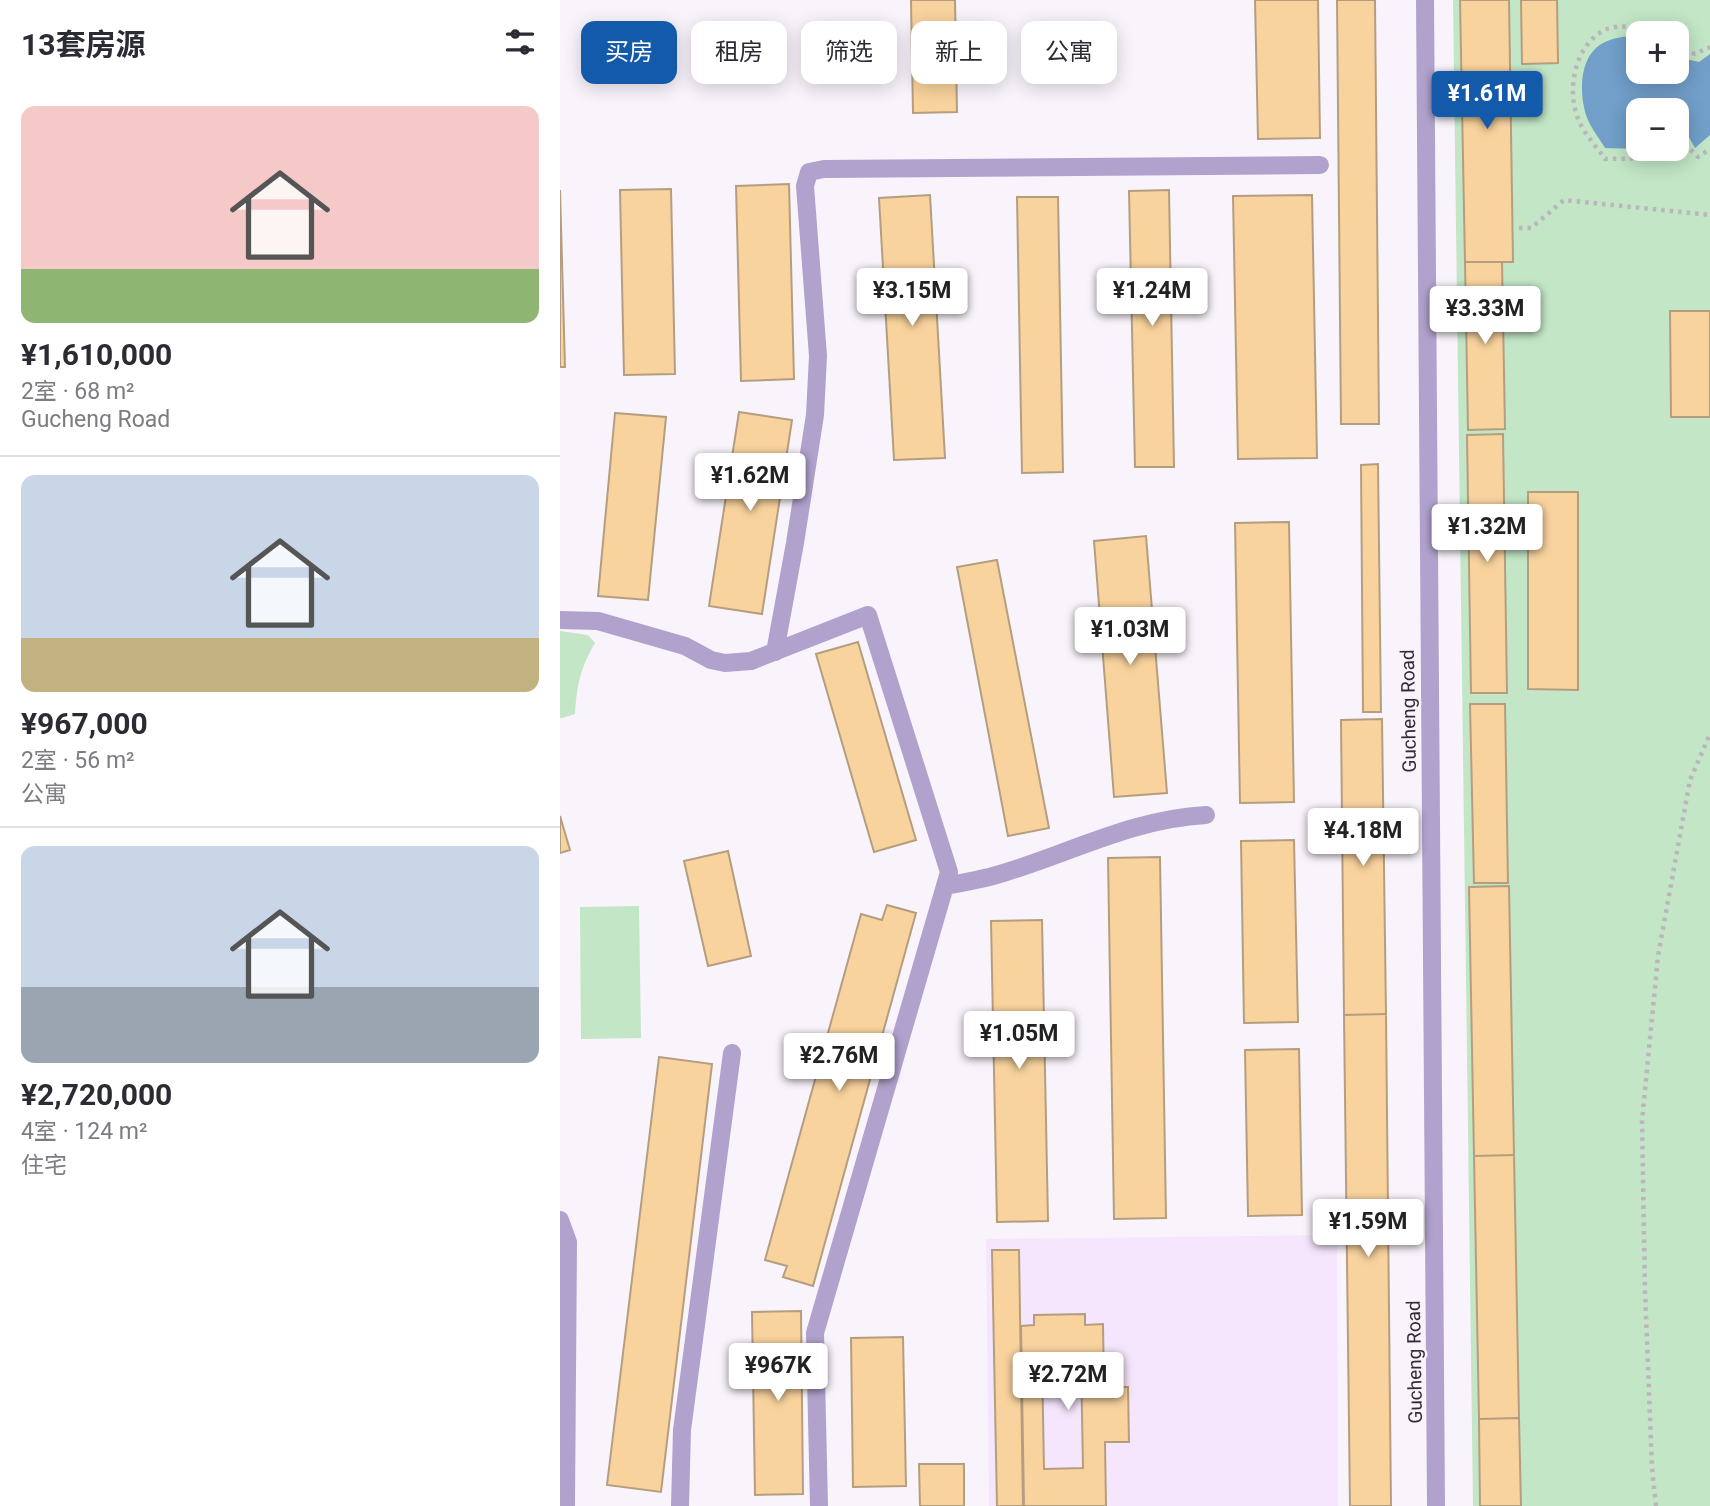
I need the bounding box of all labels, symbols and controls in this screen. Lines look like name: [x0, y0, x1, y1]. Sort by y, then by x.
chip: 买房: [581, 21, 677, 84]
chip: 租房: [691, 21, 787, 84]
chip: 筛选: [801, 21, 897, 84]
chip: 新上: [911, 21, 1007, 84]
chip: 公寓: [1021, 21, 1117, 84]
map controls: [1626, 21, 1689, 161]
button: +: [1626, 21, 1689, 84]
icon: filters: [501, 23, 539, 61]
text: 13套房源: [21, 27, 145, 62]
pin: ¥1.61M: [1430, 72, 1544, 131]
text: ¥1.61M: [1448, 80, 1526, 107]
button: −: [1626, 98, 1689, 161]
icon: home: [217, 152, 343, 278]
pin: ¥3.15M: [855, 268, 969, 328]
pin: ¥1.24M: [1095, 268, 1209, 328]
text: ¥3.15M: [873, 277, 951, 304]
text: ¥1.24M: [1113, 277, 1191, 304]
pin: ¥3.33M: [1428, 286, 1542, 346]
text: ¥3.33M: [1446, 295, 1524, 322]
text: ¥1,610,000: [21, 337, 172, 372]
text: 2室 · 68 m²: [21, 378, 135, 405]
text: Gucheng Road: [21, 406, 170, 433]
pin: ¥1.62M: [693, 454, 807, 513]
text: ¥1.62M: [711, 462, 789, 489]
pin: ¥1.32M: [1430, 504, 1544, 564]
text: ¥1.32M: [1448, 513, 1526, 540]
icon: home: [217, 520, 343, 646]
pin: ¥1.03M: [1073, 608, 1187, 667]
text: ¥1.03M: [1091, 616, 1169, 643]
street label: Gucheng Road: [1396, 649, 1421, 773]
text: ¥967,000: [21, 706, 148, 741]
text: 2室 · 56 m²: [21, 747, 135, 774]
text: 公寓: [21, 781, 67, 808]
pin: ¥4.18M: [1306, 808, 1420, 868]
text: ¥4.18M: [1324, 817, 1402, 844]
icon: home: [217, 891, 343, 1017]
pin: ¥1.05M: [962, 1012, 1076, 1071]
text: ¥1.05M: [980, 1020, 1058, 1047]
pin: ¥2.76M: [782, 1034, 896, 1093]
text: ¥2.76M: [800, 1042, 878, 1069]
text: ¥2,720,000: [21, 1077, 172, 1112]
text: 4室 · 124 m²: [21, 1118, 147, 1145]
text: 住宅: [21, 1152, 67, 1179]
pin: ¥1.59M: [1311, 1200, 1425, 1259]
text: ¥1.59M: [1329, 1208, 1407, 1235]
street label: Gucheng Road: [1402, 1300, 1427, 1424]
pin: ¥967K: [729, 1344, 827, 1403]
text: ¥967K: [745, 1352, 811, 1379]
pin: ¥2.72M: [1011, 1352, 1125, 1412]
text: ¥2.72M: [1029, 1361, 1107, 1388]

